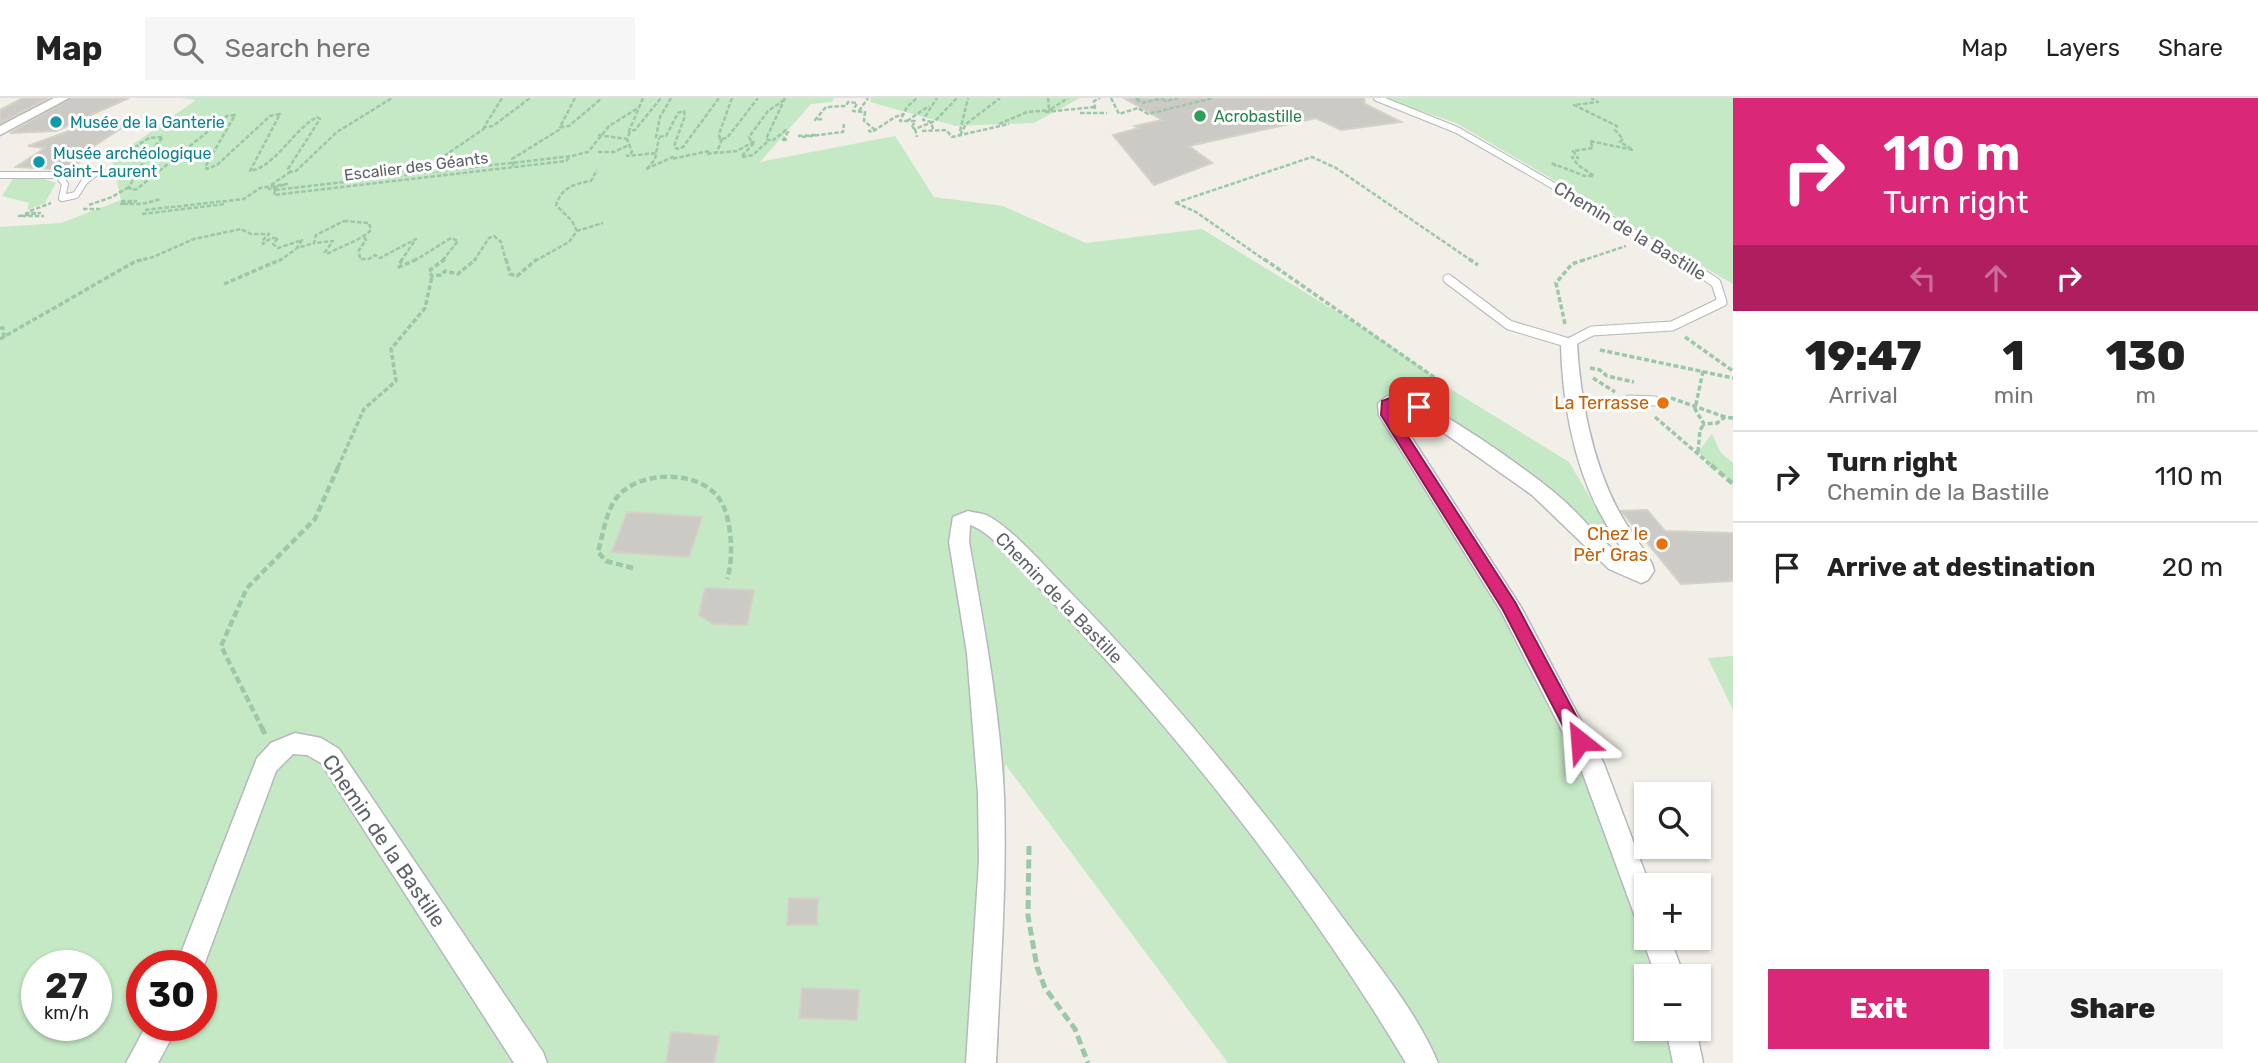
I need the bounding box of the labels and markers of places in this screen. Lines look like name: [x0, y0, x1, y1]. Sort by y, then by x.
place label: Acrobastille: [1214, 107, 1302, 126]
marker: Acrobastille: [1192, 108, 1208, 124]
place label: Musée de la Ganterie: [70, 113, 225, 132]
marker: Musée de la Ganterie: [48, 114, 64, 130]
place label: Musée archéologique Saint-Laurent: [53, 144, 211, 181]
marker: Musée archéologique Saint-Laurent: [31, 154, 47, 170]
pin: [1389, 377, 1449, 437]
place label: La Terrasse: [1554, 392, 1649, 414]
marker: La Terrasse: [1655, 395, 1671, 411]
place label: Chez le Pèr' Gras: [1573, 523, 1648, 566]
marker: Chez le Pèr' Gras: [1654, 536, 1670, 552]

